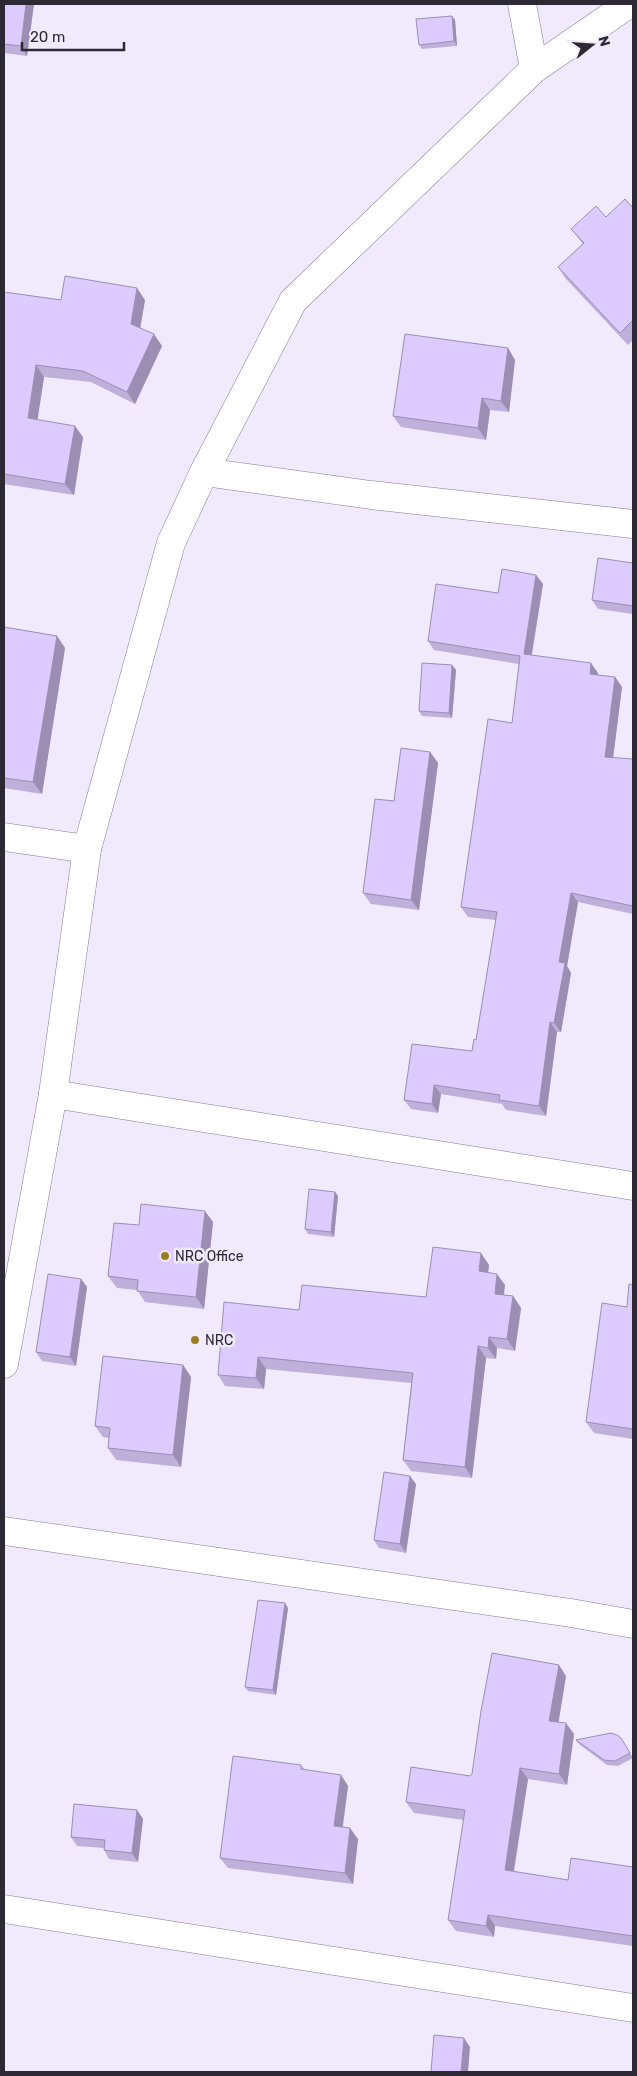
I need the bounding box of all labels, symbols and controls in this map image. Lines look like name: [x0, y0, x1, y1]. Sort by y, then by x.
scale bar: [22, 20, 125, 52]
north arrow: [567, 20, 617, 70]
text: 20 m: [30, 28, 65, 46]
text: N: [594, 34, 614, 49]
place label: NRC Office: [175, 1248, 244, 1265]
marker: NRC Office: [159, 1250, 171, 1262]
place label: NRC: [205, 1332, 233, 1349]
marker: NRC: [189, 1334, 201, 1346]

